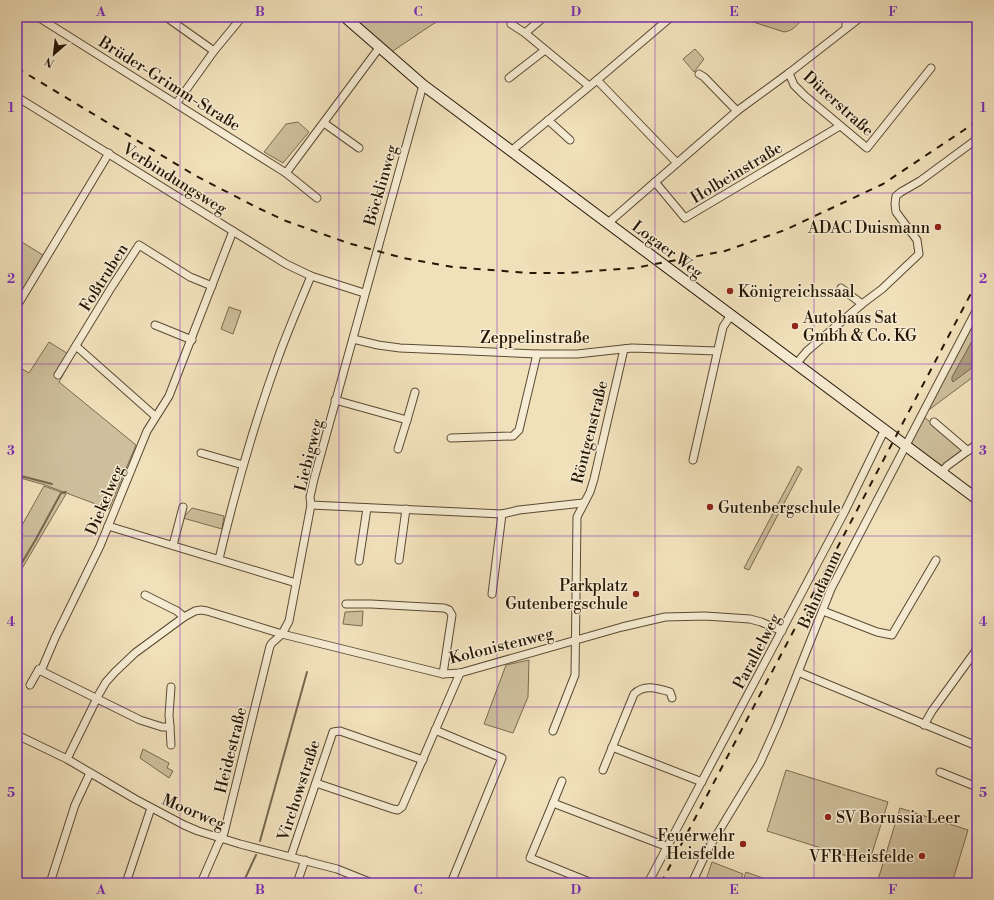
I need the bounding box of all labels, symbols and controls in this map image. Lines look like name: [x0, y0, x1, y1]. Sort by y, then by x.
text: A: [95, 4, 106, 20]
text: B: [255, 4, 265, 20]
text: C: [413, 4, 423, 20]
text: D: [571, 4, 581, 20]
text: E: [729, 4, 739, 20]
text: F: [888, 4, 898, 20]
street label: Brüder-Grimm-Straße: [94, 32, 244, 136]
north arrow: [34, 34, 74, 74]
text: N: [42, 54, 57, 70]
street label: Dürerstraße: [799, 67, 878, 141]
text: 1: [8, 100, 15, 116]
text: 1: [980, 100, 987, 116]
street label: Verbindungsweg: [118, 138, 231, 219]
street label: Holbeinstraße: [687, 138, 786, 208]
street label: Böcklinweg: [360, 142, 402, 229]
street label: Logaer Weg: [628, 216, 708, 284]
place label: ADAC Duismann: [807, 218, 930, 238]
marker: ADAC Duismann: [933, 222, 943, 232]
street label: Foßtruben: [75, 240, 133, 315]
text: 2: [7, 271, 15, 287]
text: 2: [979, 271, 987, 287]
place label: Königreichssaal: [738, 282, 855, 302]
marker: Königreichssaal: [725, 286, 735, 296]
place label: Autohaus Sat Gmbh & Co. KG: [802, 308, 917, 346]
marker: Autohaus Sat Gmbh & Co. KG: [790, 321, 800, 331]
street label: Zeppelinstraße: [480, 328, 590, 348]
street label: Röntgenstraße: [567, 379, 612, 486]
street label: Liebigweg: [290, 416, 328, 494]
text: 3: [7, 443, 15, 459]
text: 3: [979, 443, 987, 459]
street label: Diekelweg: [81, 462, 129, 538]
place label: Gutenbergschule: [718, 498, 841, 518]
marker: Gutenbergschule: [705, 502, 715, 512]
street label: Bahndamm: [793, 547, 846, 633]
place label: Parkplatz Gutenbergschule: [505, 576, 628, 614]
marker: Parkplatz Gutenbergschule: [631, 589, 641, 599]
street label: Parallelweg: [729, 610, 785, 693]
text: 4: [7, 614, 16, 630]
text: 4: [979, 614, 988, 630]
street label: Kolonistenweg: [447, 623, 556, 669]
street label: Heidestraße: [211, 705, 251, 795]
street label: Virchowstraße: [273, 737, 325, 844]
text: 5: [7, 785, 15, 801]
text: 5: [979, 785, 987, 801]
street label: Moorweg: [159, 790, 229, 834]
place label: SV Borussia Leer: [836, 808, 960, 828]
marker: SV Borussia Leer: [823, 812, 833, 822]
place label: Feuerwehr Heisfelde: [657, 826, 735, 864]
marker: Feuerwehr Heisfelde: [738, 839, 748, 849]
place label: VFR Heisfelde: [808, 847, 914, 867]
marker: VFR Heisfelde: [917, 851, 927, 861]
text: A: [95, 882, 106, 898]
text: B: [255, 882, 265, 898]
text: C: [413, 882, 423, 898]
text: D: [571, 882, 581, 898]
text: E: [729, 882, 739, 898]
text: F: [888, 882, 898, 898]

